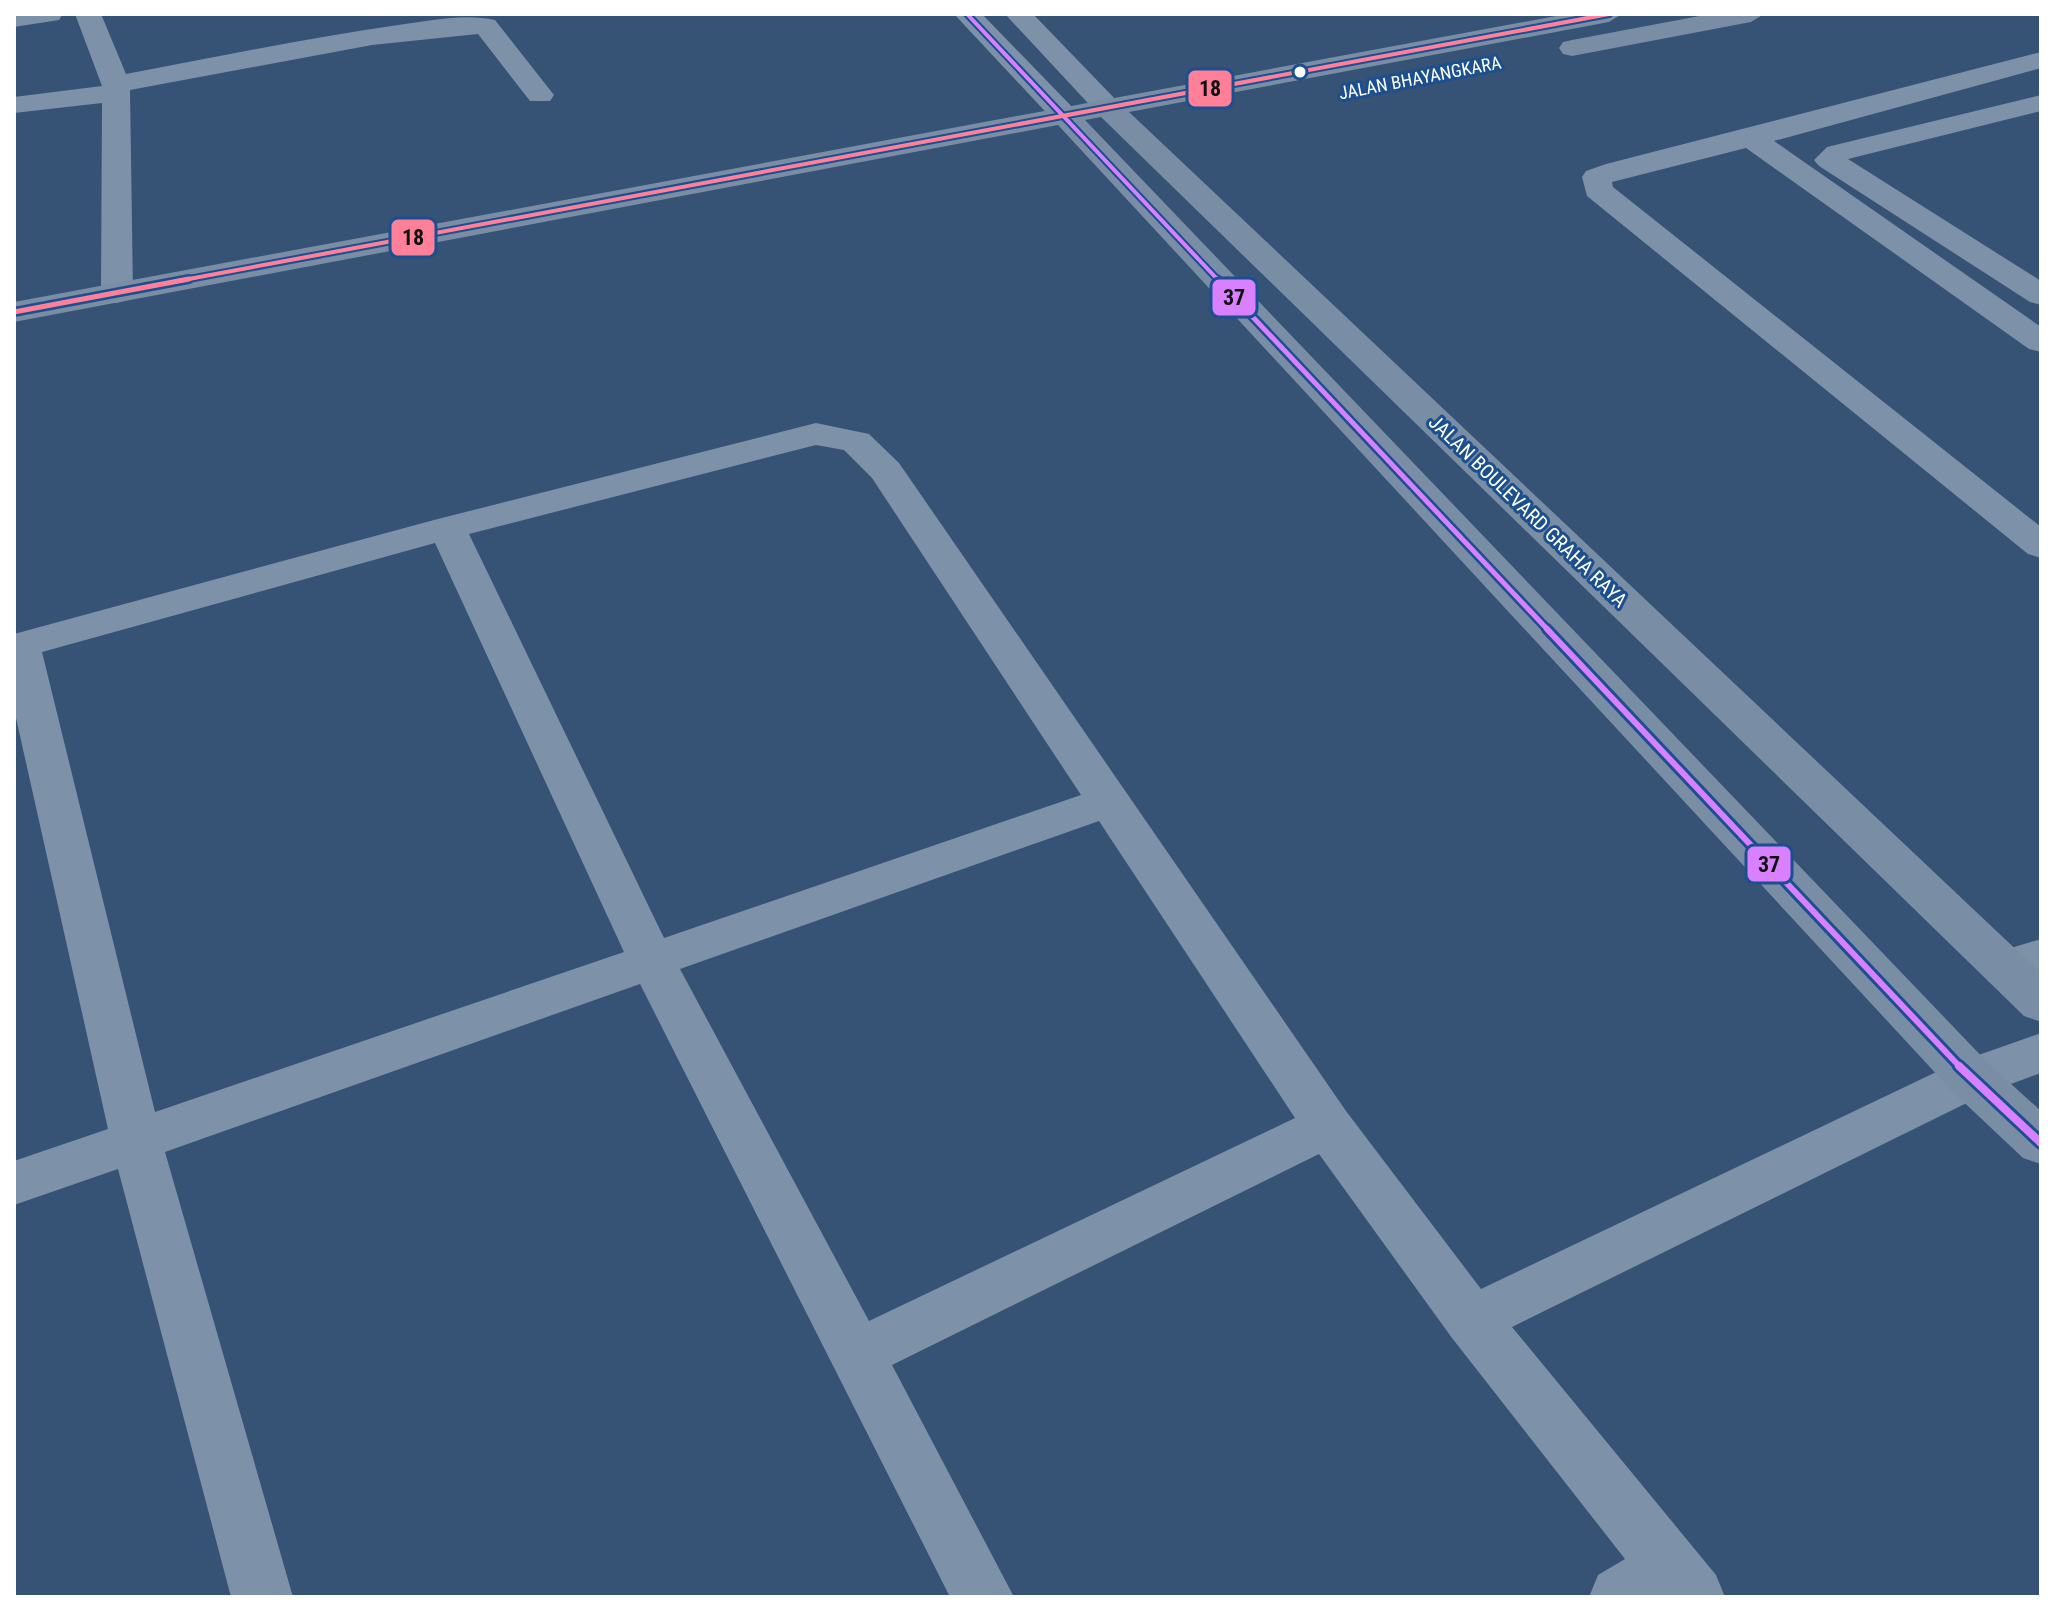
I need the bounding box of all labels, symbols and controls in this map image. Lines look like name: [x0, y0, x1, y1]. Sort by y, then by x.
street label: JALAN BHAYANGKARA: [1337, 51, 1503, 104]
unlabelled marker: [1292, 64, 1308, 80]
line badge: 18: [1187, 69, 1233, 108]
text: 18: [1199, 76, 1221, 101]
line badge: 18: [390, 218, 436, 257]
text: 18: [402, 225, 424, 250]
line badge: 37: [1211, 278, 1257, 317]
text: 37: [1223, 285, 1245, 310]
street label: JALAN BOULEVARD GRAHA RAYA: [1424, 410, 1633, 613]
line badge: 37: [1746, 845, 1792, 883]
text: 37: [1758, 852, 1780, 877]

